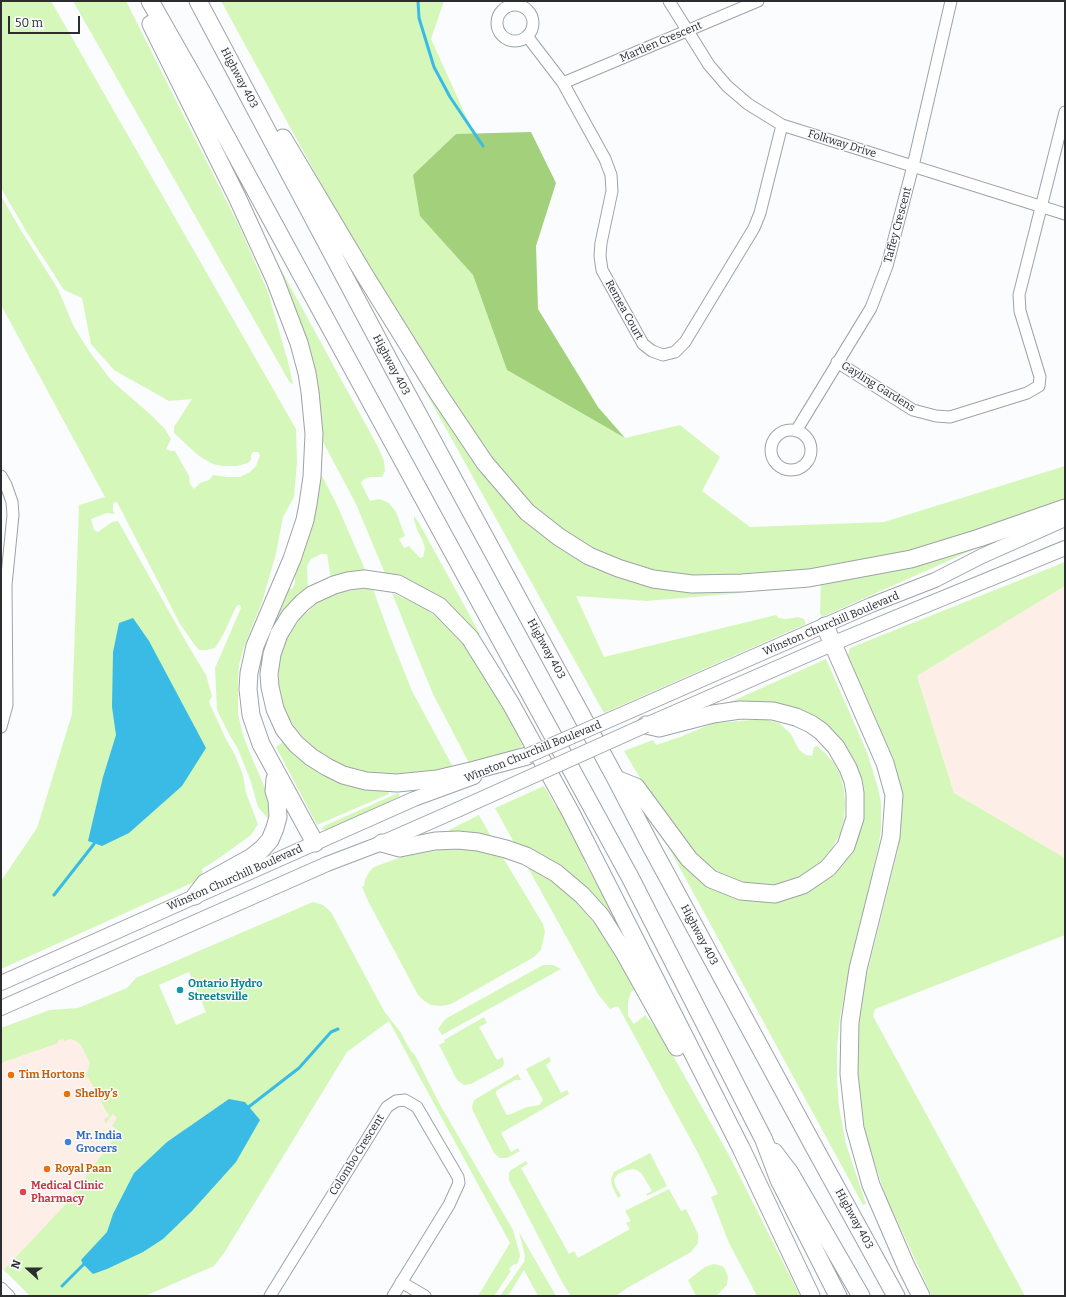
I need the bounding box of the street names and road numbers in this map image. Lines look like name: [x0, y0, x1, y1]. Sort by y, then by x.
street label: Martlen Crescent: [618, 19, 704, 65]
street label: Highway 403: [218, 45, 260, 111]
street label: Folkway Drive: [806, 127, 878, 161]
street label: Taffey Crescent: [882, 186, 914, 264]
street label: Remea Court: [602, 278, 646, 342]
street label: Highway 403: [370, 332, 412, 398]
street label: Gayling Gardens: [839, 359, 917, 415]
street label: Winston Churchill Boulevard: [761, 589, 901, 659]
street label: Highway 403: [524, 617, 568, 681]
street label: Winston Churchill Boulevard: [463, 718, 603, 786]
street label: Winston Churchill Boulevard: [165, 842, 305, 914]
street label: Highway 403: [678, 902, 720, 968]
street label: Colombo Crescent: [327, 1112, 387, 1198]
street label: Highway 403: [832, 1187, 876, 1251]

